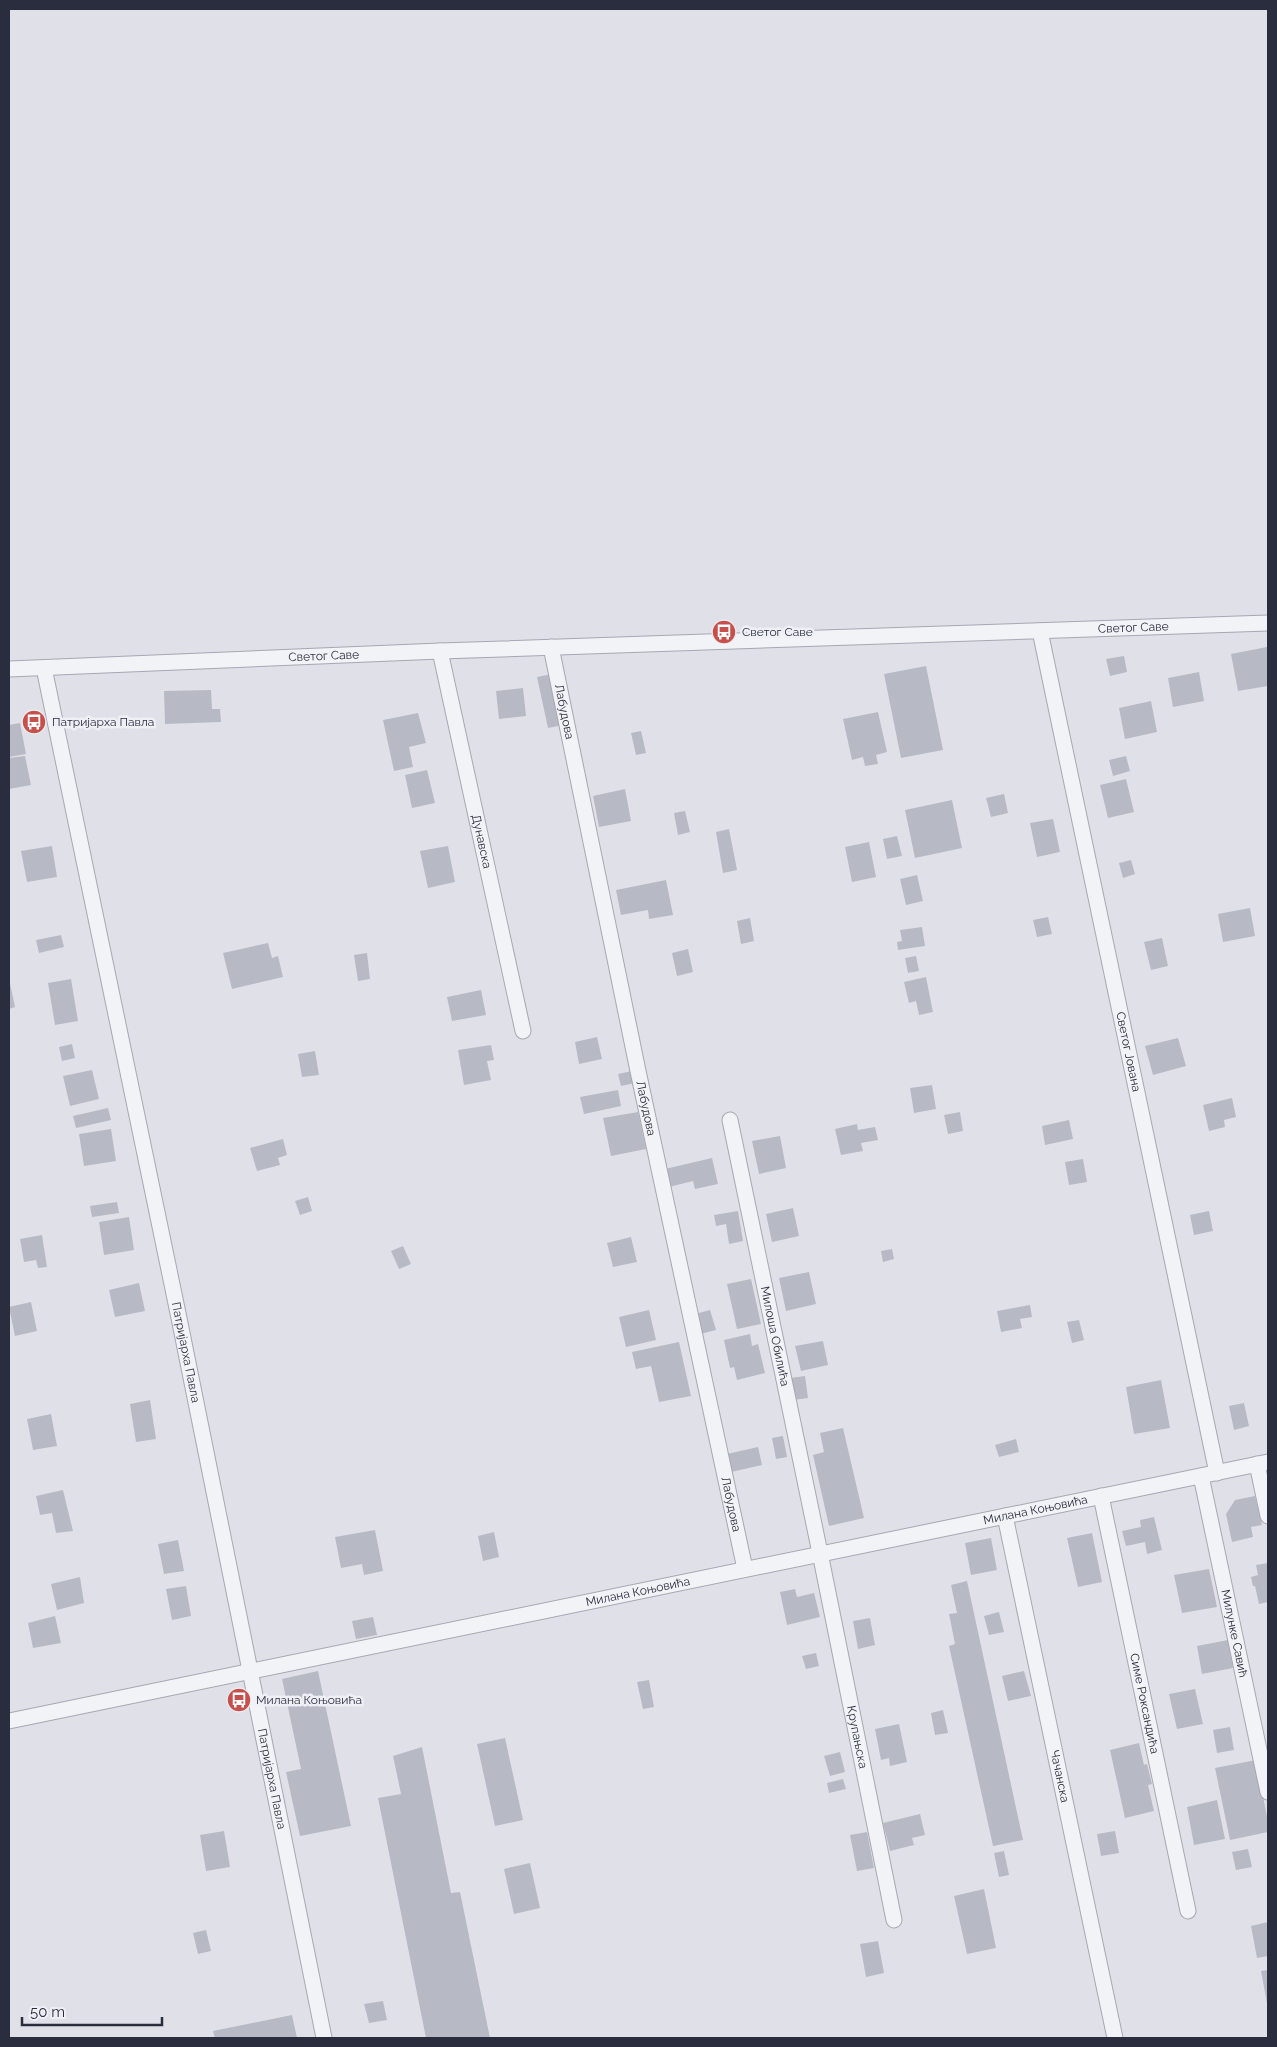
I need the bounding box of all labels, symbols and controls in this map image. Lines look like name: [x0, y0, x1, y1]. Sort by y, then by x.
bus stop icon: Светог Саве: [711, 619, 737, 645]
street label: Светог Саве: [1098, 619, 1169, 636]
place label: Светог Саве: [742, 625, 813, 639]
street label: Светог Саве: [288, 647, 359, 664]
street label: Лабудова: [552, 683, 577, 740]
bus stop icon: Патријарха Павла: [21, 709, 47, 735]
place label: Патријарха Павла: [52, 715, 154, 729]
street label: Дунавска: [469, 813, 494, 870]
street label: Светог Јована: [1113, 1010, 1144, 1093]
street label: Лабудова: [633, 1079, 659, 1137]
street label: Милоша Обилића: [758, 1285, 792, 1388]
street label: Патријарха Павла: [169, 1301, 203, 1404]
street label: Лабудова: [718, 1475, 744, 1533]
street label: Милана Коњовића: [982, 1492, 1089, 1527]
street label: Милана Коњовића: [584, 1574, 691, 1609]
street label: Милунке Савић: [1218, 1588, 1251, 1679]
street label: Симе Роксандића: [1127, 1652, 1162, 1755]
bus stop icon: Милана Коњовића: [226, 1687, 252, 1713]
place label: Милана Коњовића: [256, 1693, 362, 1707]
street label: Крупањска: [844, 1704, 870, 1770]
street label: Патријарха Павла: [255, 1727, 289, 1830]
street label: Чачанска: [1047, 1749, 1072, 1804]
scale bar: [22, 1994, 162, 2026]
text: 50 m: [30, 2003, 65, 2021]

